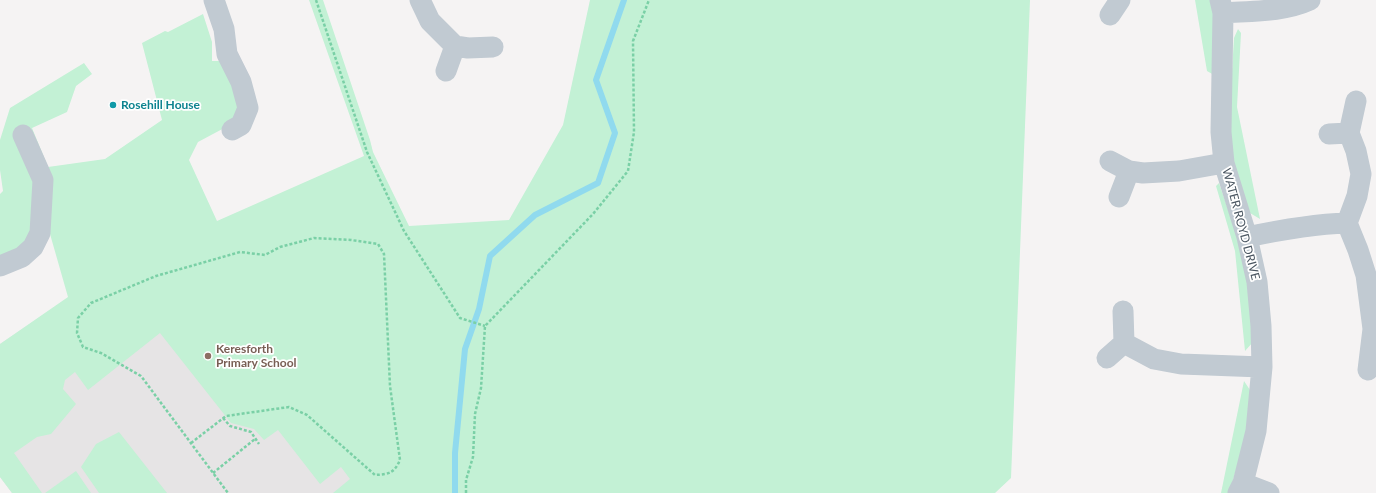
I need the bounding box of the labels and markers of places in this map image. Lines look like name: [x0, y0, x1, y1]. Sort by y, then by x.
place label: Rosehill House: [121, 98, 200, 112]
marker: Rosehill House: [108, 100, 118, 110]
place label: Keresforth Primary School: [216, 342, 297, 370]
marker: Keresforth Primary School: [203, 351, 213, 361]

